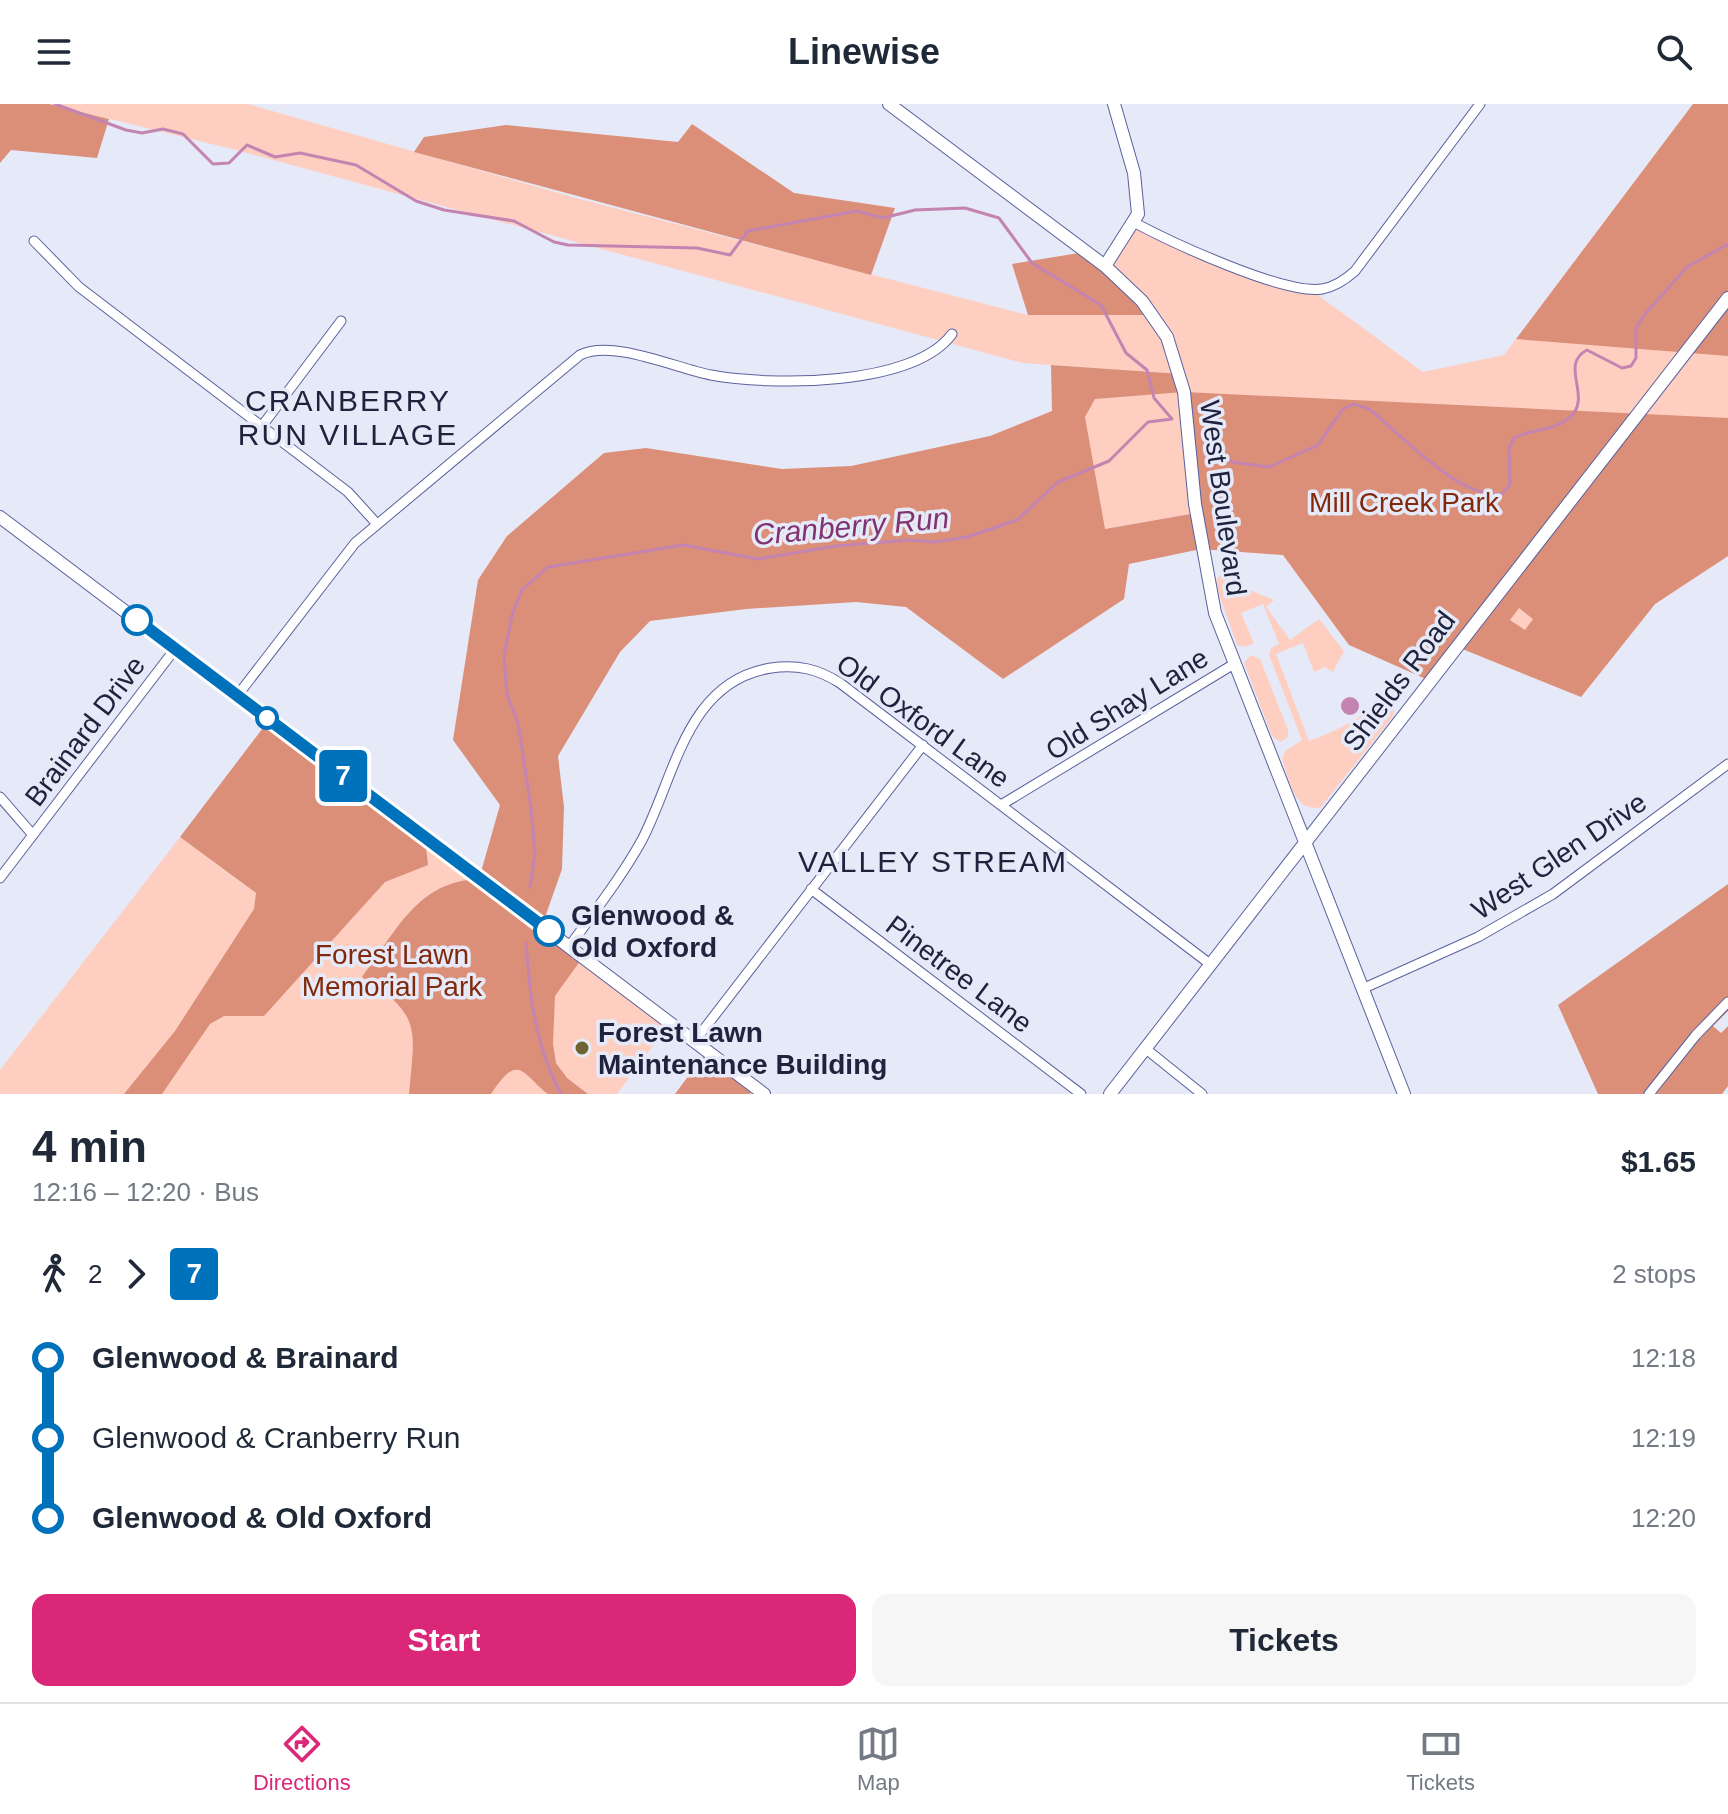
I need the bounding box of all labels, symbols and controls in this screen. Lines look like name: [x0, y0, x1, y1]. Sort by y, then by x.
icon: menu: [32, 30, 76, 74]
icon: search: [1652, 30, 1696, 74]
text: Linewise: [788, 31, 940, 72]
district label: CRANBERRY RUN VILLAGE: [238, 384, 458, 451]
street label: West Boulevard: [1194, 398, 1252, 598]
park label: Mill Creek Park: [1309, 487, 1500, 518]
water label: Cranberry Run: [752, 501, 950, 551]
unlabelled marker: [122, 605, 152, 635]
street label: Shields Road: [1337, 605, 1461, 757]
street label: Old Shay Lane: [1040, 642, 1214, 766]
street label: Old Oxford Lane: [831, 648, 1015, 794]
street label: Brainard Drive: [19, 650, 151, 812]
unlabelled marker: [256, 707, 278, 729]
line badge: 7: [317, 750, 369, 802]
text: 7: [335, 760, 351, 791]
street label: West Glen Drive: [1466, 786, 1652, 926]
district label: VALLEY STREAM: [798, 845, 1068, 878]
place label: Glenwood & Old Oxford: [571, 900, 734, 963]
street label: Pinetree Lane: [880, 909, 1038, 1039]
marker: Glenwood & Old Oxford: [534, 916, 564, 946]
park label: Forest Lawn Memorial Park: [302, 939, 483, 1002]
place label: Forest Lawn Maintenance Building: [598, 1017, 887, 1080]
marker: Forest Lawn Maintenance Building: [573, 1039, 591, 1057]
text: 4 min: [32, 1122, 147, 1171]
text: $1.65: [1621, 1145, 1696, 1178]
text: 12:16 – 12:20 · Bus: [32, 1177, 259, 1207]
icon: walk: [32, 1252, 76, 1296]
icon: forward: [114, 1252, 158, 1296]
text: 7: [186, 1258, 202, 1289]
text: 2: [88, 1259, 102, 1289]
text: 2 stops: [1612, 1259, 1696, 1289]
text: Glenwood & Brainard: [92, 1341, 399, 1374]
text: 12:18: [1631, 1343, 1696, 1373]
text: Glenwood & Cranberry Run: [92, 1421, 461, 1454]
text: 12:19: [1631, 1423, 1696, 1453]
text: Glenwood & Old Oxford: [92, 1501, 432, 1534]
text: 12:20: [1631, 1503, 1696, 1533]
button: Start: [32, 1594, 856, 1686]
button: Tickets: [872, 1594, 1696, 1686]
tab: Directions: [253, 1722, 351, 1796]
tab: Map: [856, 1722, 900, 1796]
tab: Tickets: [1406, 1722, 1475, 1796]

